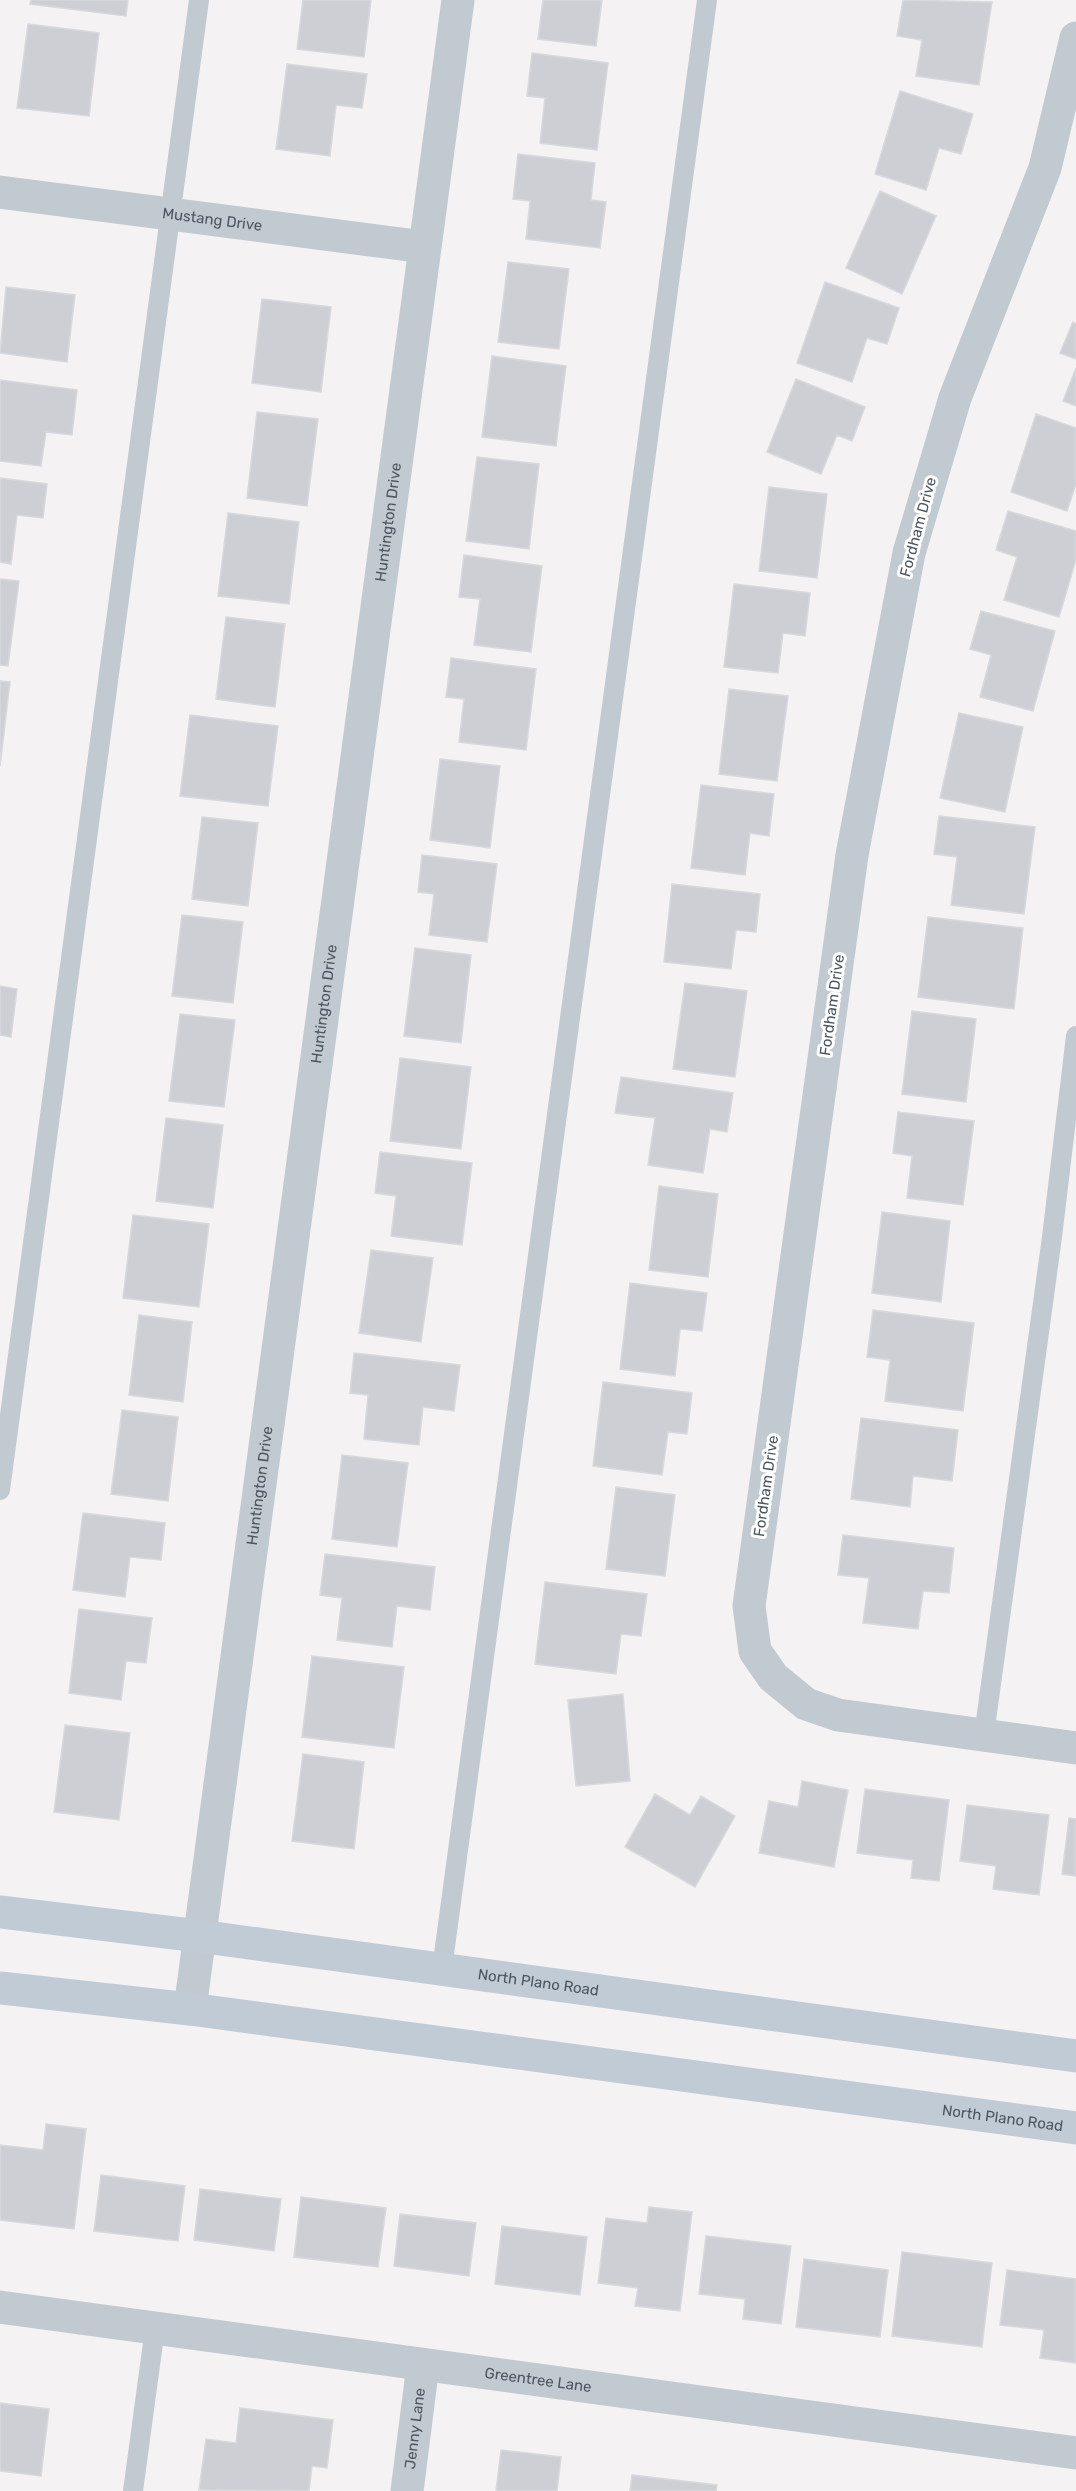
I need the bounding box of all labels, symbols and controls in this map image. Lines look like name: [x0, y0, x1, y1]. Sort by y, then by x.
street label: Mustang Drive: [161, 204, 263, 235]
street label: Huntington Drive: [372, 462, 405, 583]
street label: Fordham Drive: [896, 475, 940, 579]
street label: Huntington Drive: [307, 943, 341, 1064]
street label: Fordham Drive: [816, 953, 848, 1057]
street label: Huntington Drive: [243, 1425, 277, 1546]
street label: Fordham Drive: [750, 1434, 782, 1538]
street label: North Plano Road: [477, 1965, 600, 2000]
street label: North Plano Road: [941, 2101, 1064, 2135]
street label: Greentree Lane: [483, 2364, 593, 2396]
street label: Jenny Lane: [401, 2387, 429, 2470]

